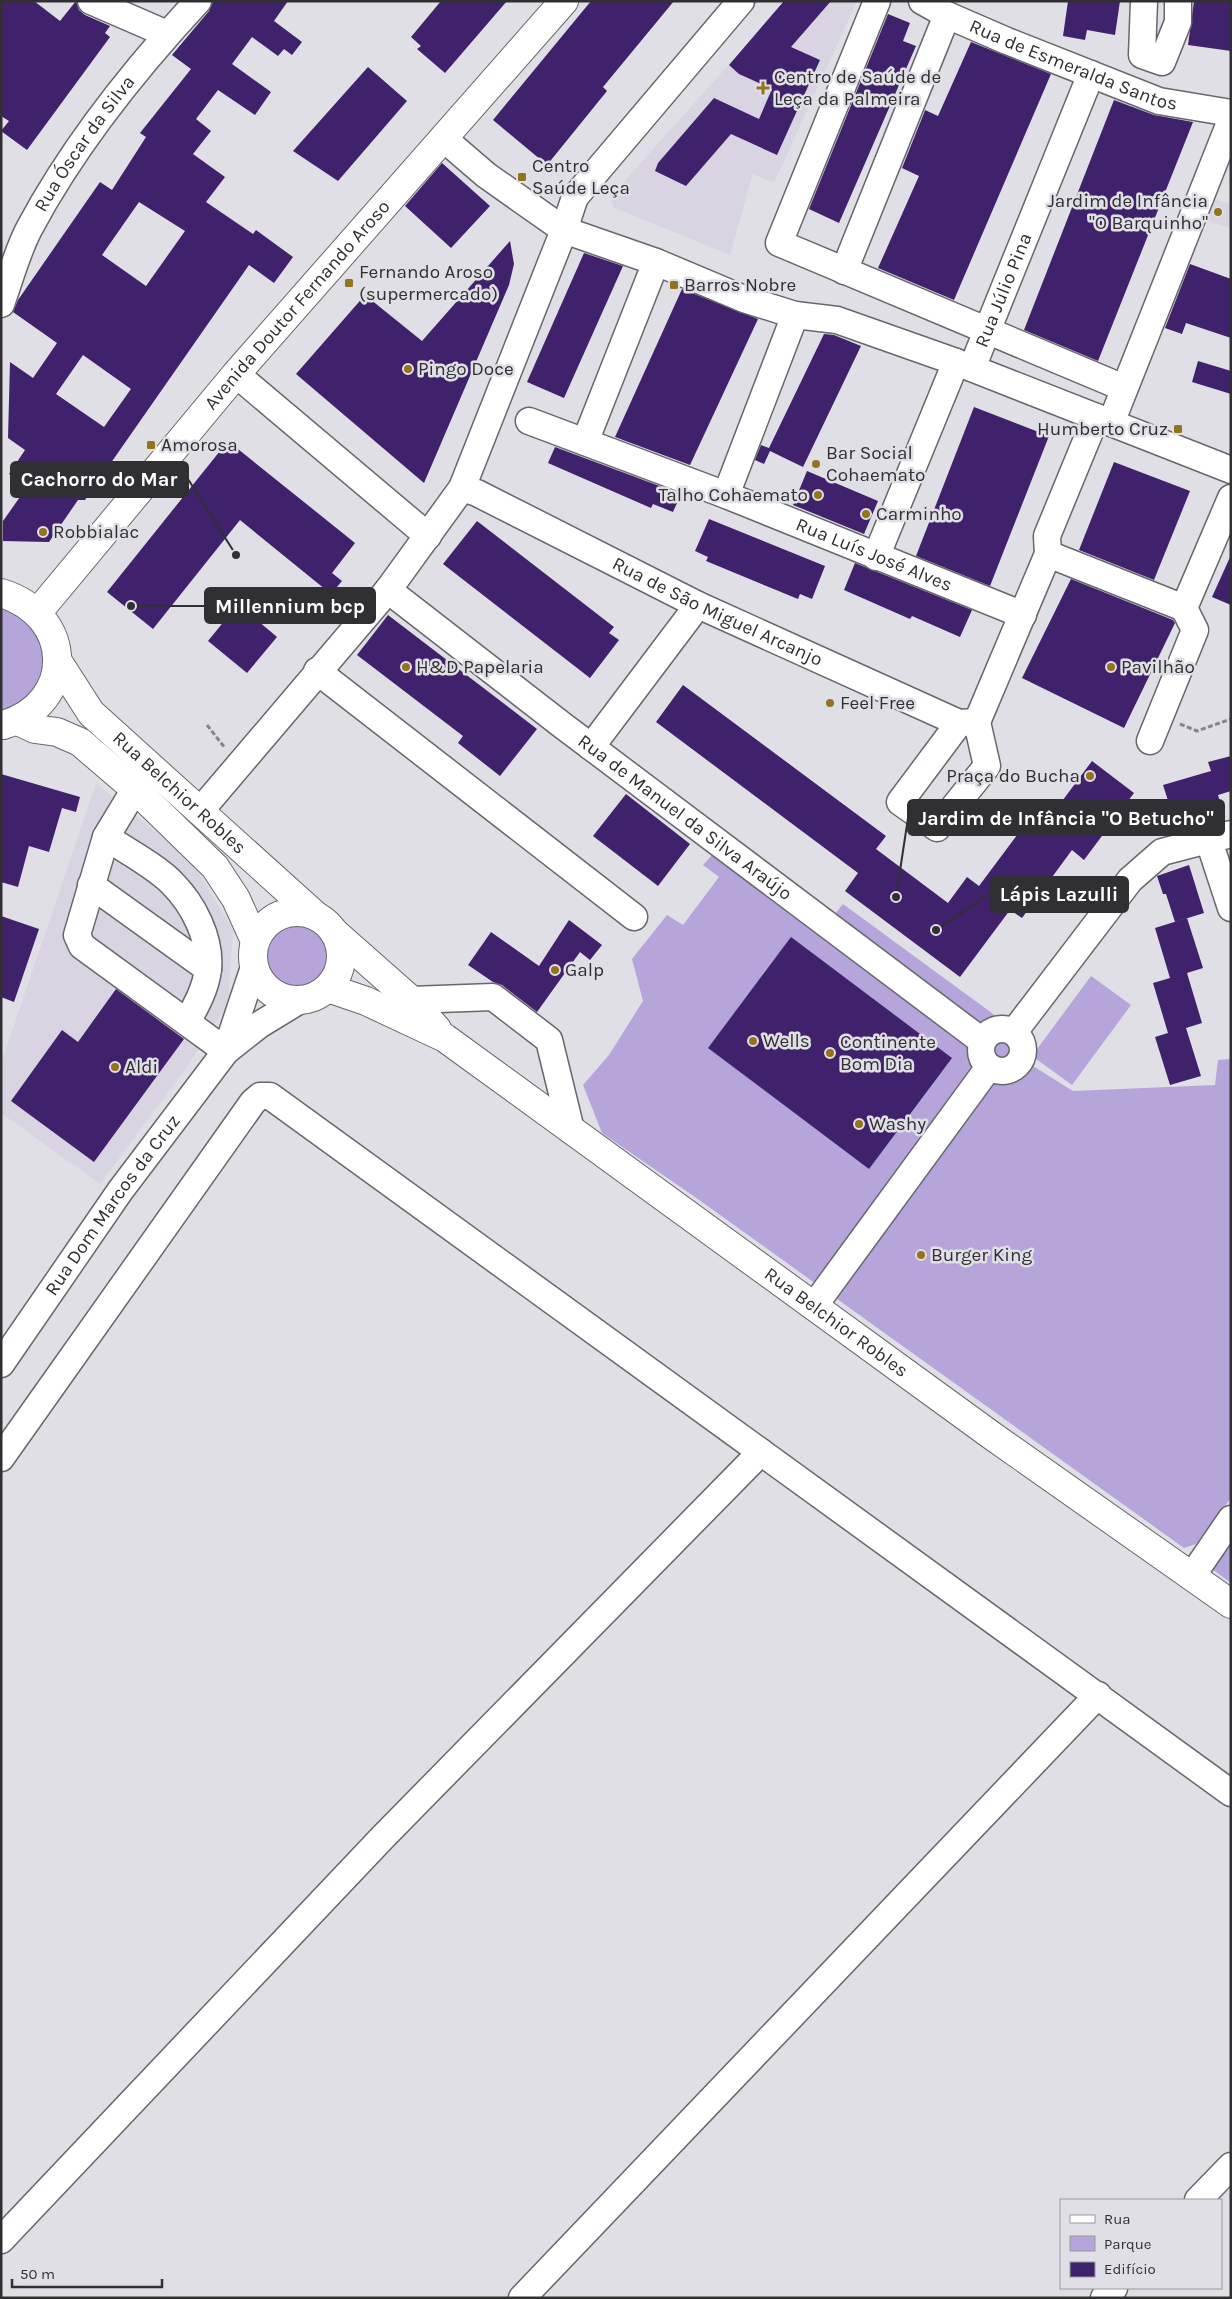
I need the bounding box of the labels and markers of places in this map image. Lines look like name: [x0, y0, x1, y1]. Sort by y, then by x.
place label: Centro de Saúde de Leça da Palmeira: [774, 66, 941, 110]
marker: Centro de Saúde de Leça da Palmeira: [756, 81, 770, 95]
place label: Centro Saúde Leça: [532, 155, 630, 199]
marker: Centro Saúde Leça: [516, 171, 528, 183]
place label: Jardim de Infância "O Barquinho": [1047, 190, 1208, 234]
marker: Jardim de Infância "O Barquinho": [1212, 206, 1224, 218]
place label: Fernando Aroso (supermercado): [359, 261, 498, 305]
place label: Barros Nobre: [684, 274, 796, 296]
marker: Fernando Aroso (supermercado): [343, 277, 355, 289]
marker: Barros Nobre: [668, 279, 680, 291]
place label: Pingo Doce: [418, 358, 514, 380]
marker: Pingo Doce: [402, 363, 414, 375]
place label: Humberto Cruz: [1037, 418, 1168, 440]
marker: Humberto Cruz: [1172, 423, 1184, 435]
place label: Amorosa: [161, 434, 238, 456]
marker: Amorosa: [145, 439, 157, 451]
place label: Bar Social Cohaemato: [826, 442, 925, 486]
marker: Bar Social Cohaemato: [810, 458, 822, 470]
callout: Cachorro do Mar: [11, 462, 188, 497]
place label: Talho Cohaemato: [659, 484, 808, 506]
marker: Talho Cohaemato: [812, 489, 824, 501]
place label: Carminho: [876, 503, 962, 525]
marker: Carminho: [860, 508, 872, 520]
place label: Robbialac: [53, 521, 139, 543]
marker: Robbialac: [37, 526, 49, 538]
callout: Millennium bcp: [205, 588, 375, 623]
place label: H&D Papelaria: [416, 656, 544, 678]
place label: Pavilhão: [1121, 656, 1195, 678]
marker: H&D Papelaria: [400, 661, 412, 673]
marker: Pavilhão: [1105, 661, 1117, 673]
place label: Feel Free: [840, 692, 915, 714]
marker: Feel Free: [824, 697, 836, 709]
place label: Praça do Bucha: [946, 765, 1080, 787]
marker: Praça do Bucha: [1084, 770, 1096, 782]
callout: Jardim de Infância "O Betucho": [908, 800, 1224, 835]
callout: Lápis Lazulli: [990, 877, 1128, 912]
place label: Galp: [565, 959, 604, 981]
marker: Galp: [549, 964, 561, 976]
place label: Wells: [763, 1030, 810, 1052]
place label: Continente Bom Dia: [840, 1031, 936, 1075]
marker: Wells: [747, 1035, 759, 1047]
marker: Continente Bom Dia: [824, 1047, 836, 1059]
place label: Aldi: [125, 1056, 158, 1078]
marker: Aldi: [109, 1061, 121, 1073]
place label: Washy: [869, 1113, 926, 1135]
marker: Washy: [853, 1118, 865, 1130]
place label: Burger King: [931, 1244, 1032, 1266]
marker: Burger King: [915, 1249, 927, 1261]

